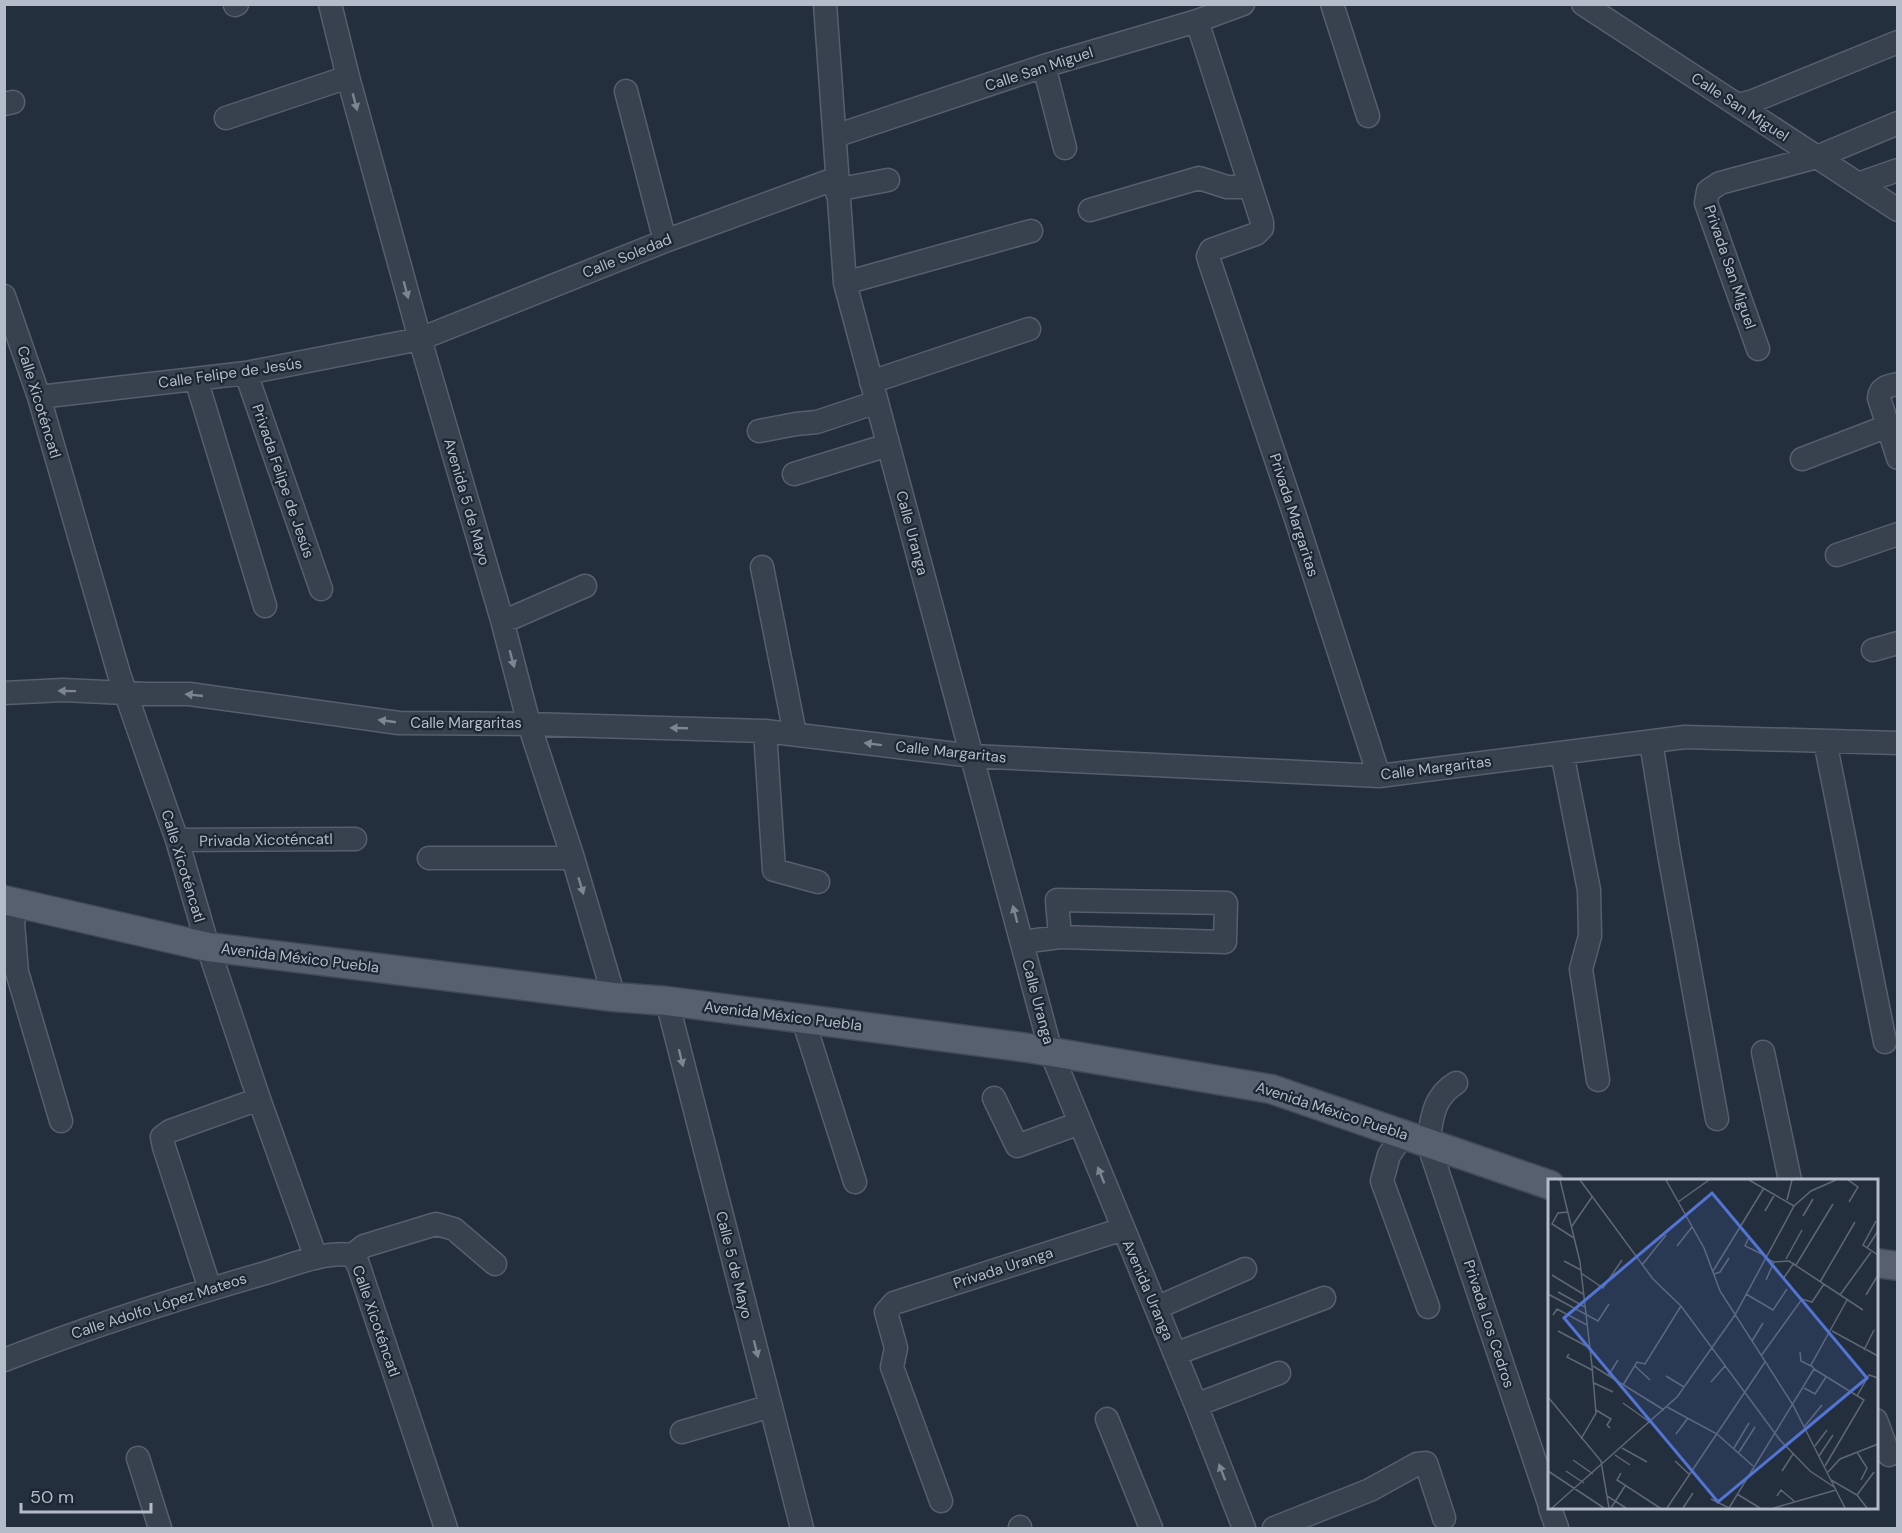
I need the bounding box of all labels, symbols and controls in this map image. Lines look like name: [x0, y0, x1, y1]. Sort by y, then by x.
street label: Calle San Miguel: [982, 42, 1096, 96]
street label: Calle San Miguel: [1687, 68, 1793, 146]
one-way arrow: [350, 93, 360, 111]
street label: Privada San Miguel: [1699, 202, 1761, 332]
street label: Calle Soledad: [579, 229, 675, 283]
one-way arrow: [402, 281, 412, 299]
street label: Calle Xicoténcatl: [12, 343, 66, 461]
street label: Calle Felipe de Jesús: [157, 353, 303, 393]
street label: Privada Felipe de Jesús: [247, 401, 319, 561]
street label: Avenida 5 de Mayo: [439, 436, 495, 568]
street label: Privada Margaritas: [1265, 451, 1323, 579]
street label: Calle Uranga: [891, 488, 933, 578]
one-way arrow: [508, 650, 517, 668]
one-way arrow: [57, 686, 76, 696]
one-way arrow: [184, 690, 203, 700]
street label: Calle Margaritas: [410, 713, 522, 733]
one-way arrow: [377, 717, 396, 726]
one-way arrow: [669, 724, 688, 733]
street label: Calle Margaritas: [895, 736, 1007, 768]
one-way arrow: [863, 739, 882, 749]
street label: Calle Margaritas: [1379, 751, 1493, 785]
street label: Calle Xicoténcatl: [156, 807, 210, 925]
street label: Privada Xicoténcatl: [199, 829, 333, 851]
one-way arrow: [577, 877, 586, 895]
one-way arrow: [1009, 905, 1019, 923]
street label: Avenida México Puebla: [220, 938, 380, 978]
street label: Calle Uranga: [1017, 957, 1059, 1047]
street label: Avenida México Puebla: [703, 996, 863, 1036]
one-way arrow: [677, 1049, 687, 1067]
street label: Avenida México Puebla: [1253, 1077, 1411, 1145]
one-way arrow: [1096, 1166, 1105, 1184]
inset map: [1548, 1179, 1878, 1509]
street label: Calle 5 de Mayo: [711, 1209, 757, 1321]
street label: Avenida Uranga: [1118, 1237, 1178, 1343]
street label: Privada Uranga: [951, 1242, 1055, 1294]
street label: Privada Los Cedros: [1459, 1257, 1519, 1391]
street label: Calle Xicoténcatl: [348, 1263, 404, 1379]
street label: Calle Adolfo López Mateos: [69, 1268, 249, 1344]
one-way arrow: [752, 1340, 761, 1358]
one-way arrow: [1217, 1463, 1226, 1481]
scale bar: [21, 1476, 152, 1514]
text: 50 m: [30, 1485, 74, 1509]

